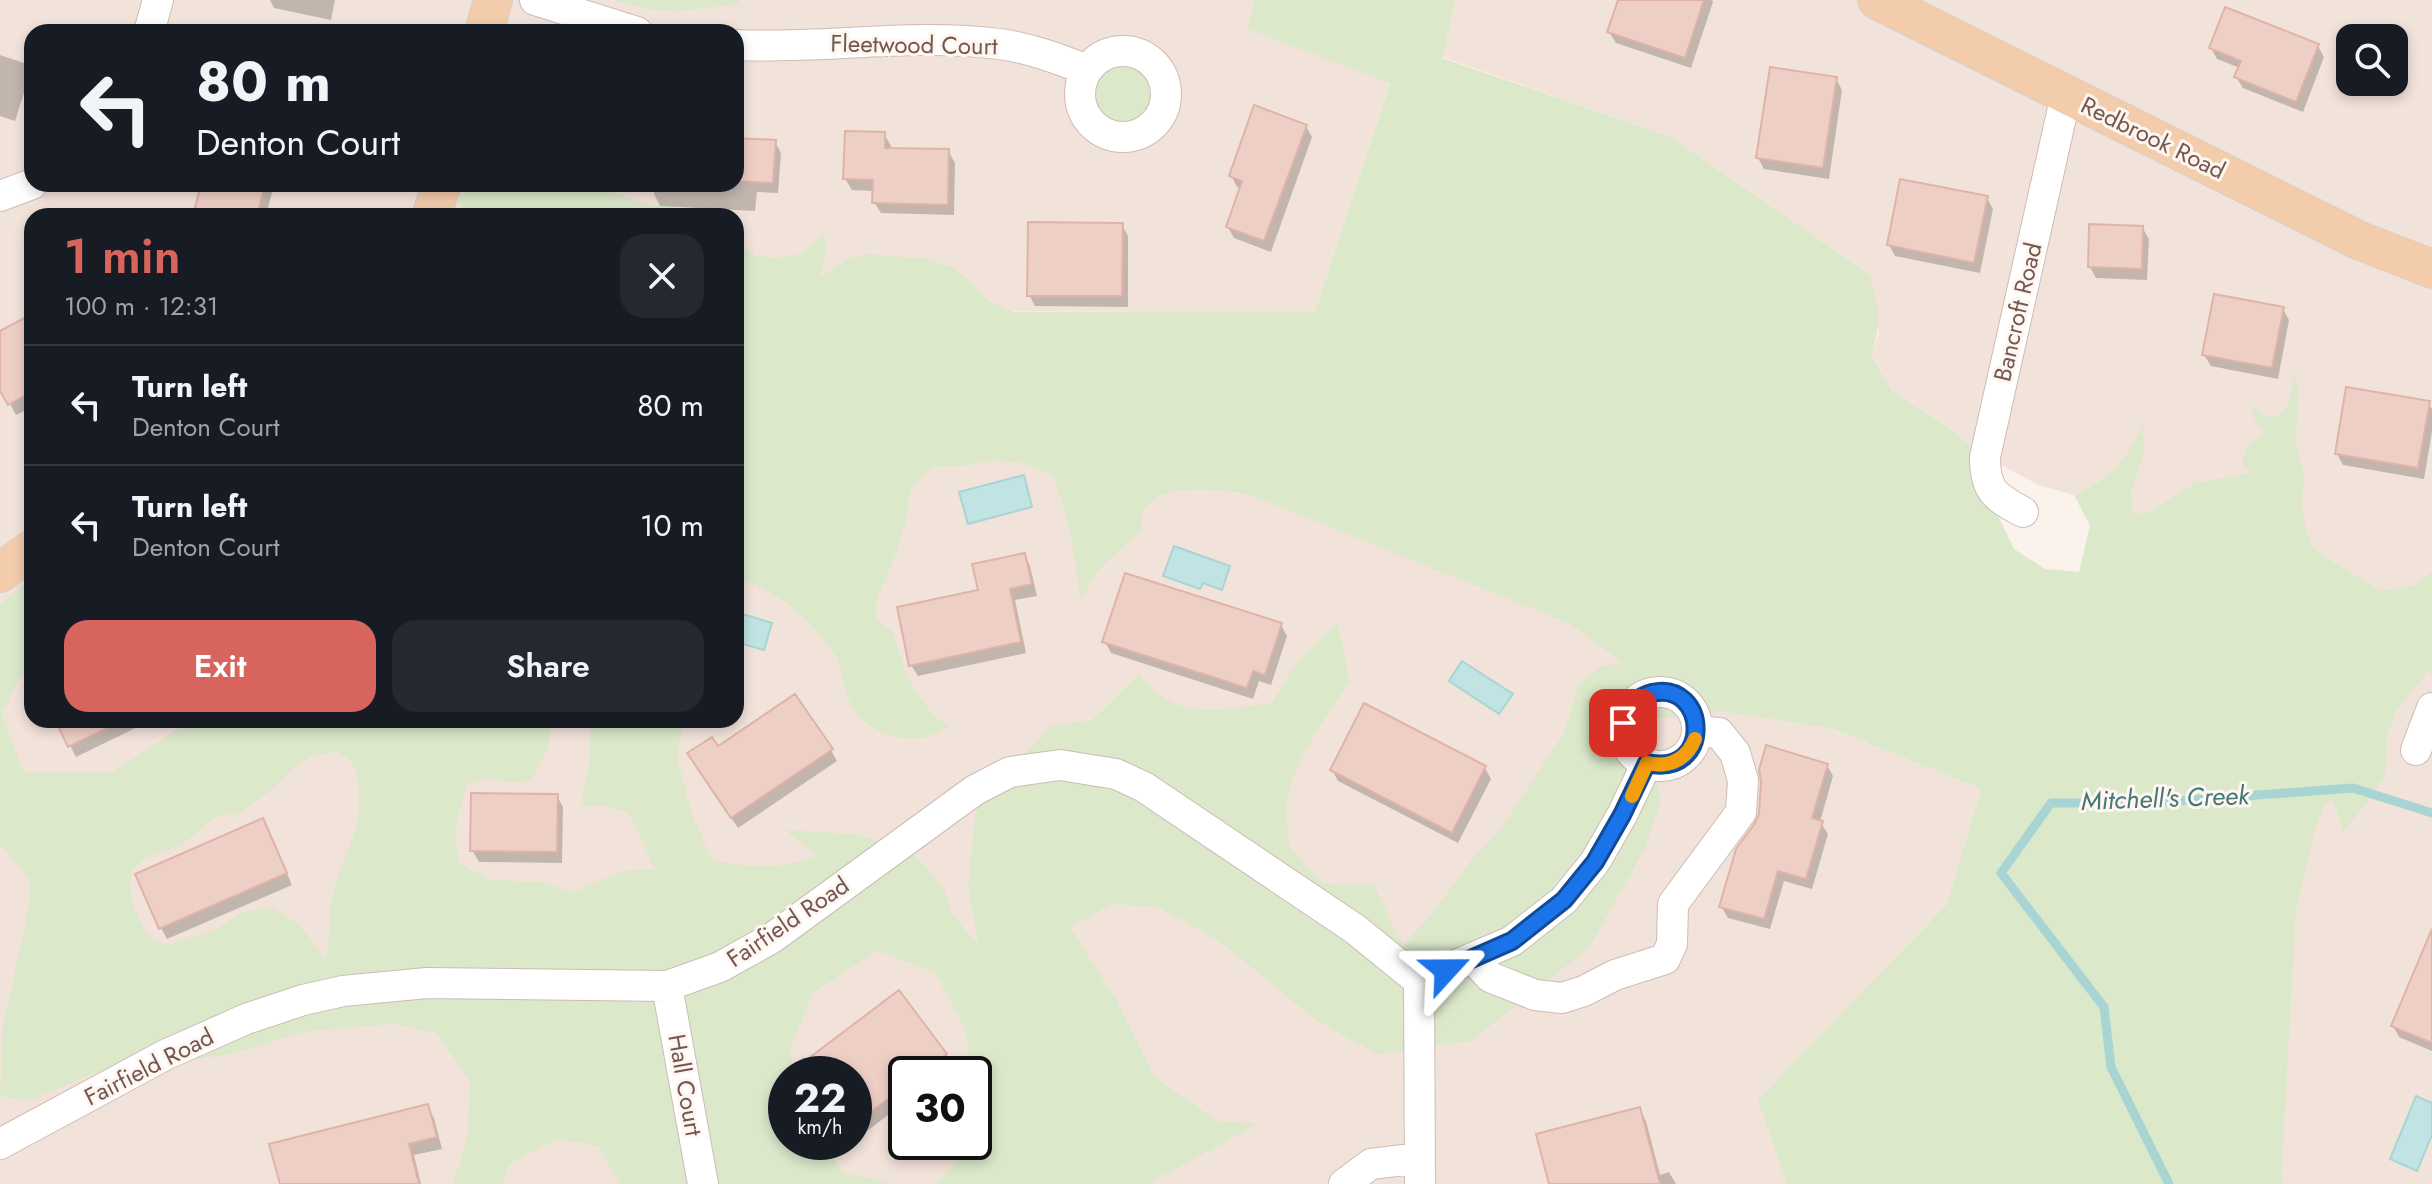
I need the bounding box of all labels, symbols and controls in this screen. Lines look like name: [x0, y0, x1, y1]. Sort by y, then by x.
map controls: [2336, 24, 2408, 96]
button: search: [2336, 24, 2408, 96]
street label: Fleetwood Court: [830, 26, 998, 63]
text: 80 m: [196, 41, 331, 122]
icon: left: [64, 56, 168, 160]
street label: Redbrook Road: [2075, 87, 2231, 188]
text: Denton Court: [196, 116, 400, 168]
text: 1 min: [64, 222, 181, 291]
button: close: [620, 234, 704, 318]
street label: Bancroft Road: [1985, 239, 2050, 385]
text: 100 m · 12:31: [64, 287, 219, 325]
text: Turn left: [132, 365, 247, 408]
icon: left: [64, 383, 108, 427]
text: 80 m: [637, 384, 704, 427]
text: Denton Court: [132, 408, 279, 446]
text: Turn left: [132, 485, 247, 528]
icon: left: [64, 503, 108, 547]
text: 10 m: [640, 504, 704, 547]
text: Denton Court: [132, 528, 279, 566]
button: Exit: [64, 620, 376, 712]
button: Share: [392, 620, 704, 712]
pin: [1589, 689, 1657, 757]
icon: arrive: [1601, 701, 1645, 745]
water label: Mitchell's Creek: [2080, 776, 2252, 820]
street label: Fairfield Road: [720, 868, 856, 975]
position arrow: [1404, 928, 1488, 1012]
street label: Fairfield Road: [78, 1019, 220, 1114]
street label: Hall Court: [659, 1031, 712, 1139]
speed limit sign: 30: [888, 1056, 992, 1160]
text: 22: [794, 1069, 846, 1127]
text: km/h: [797, 1113, 843, 1142]

